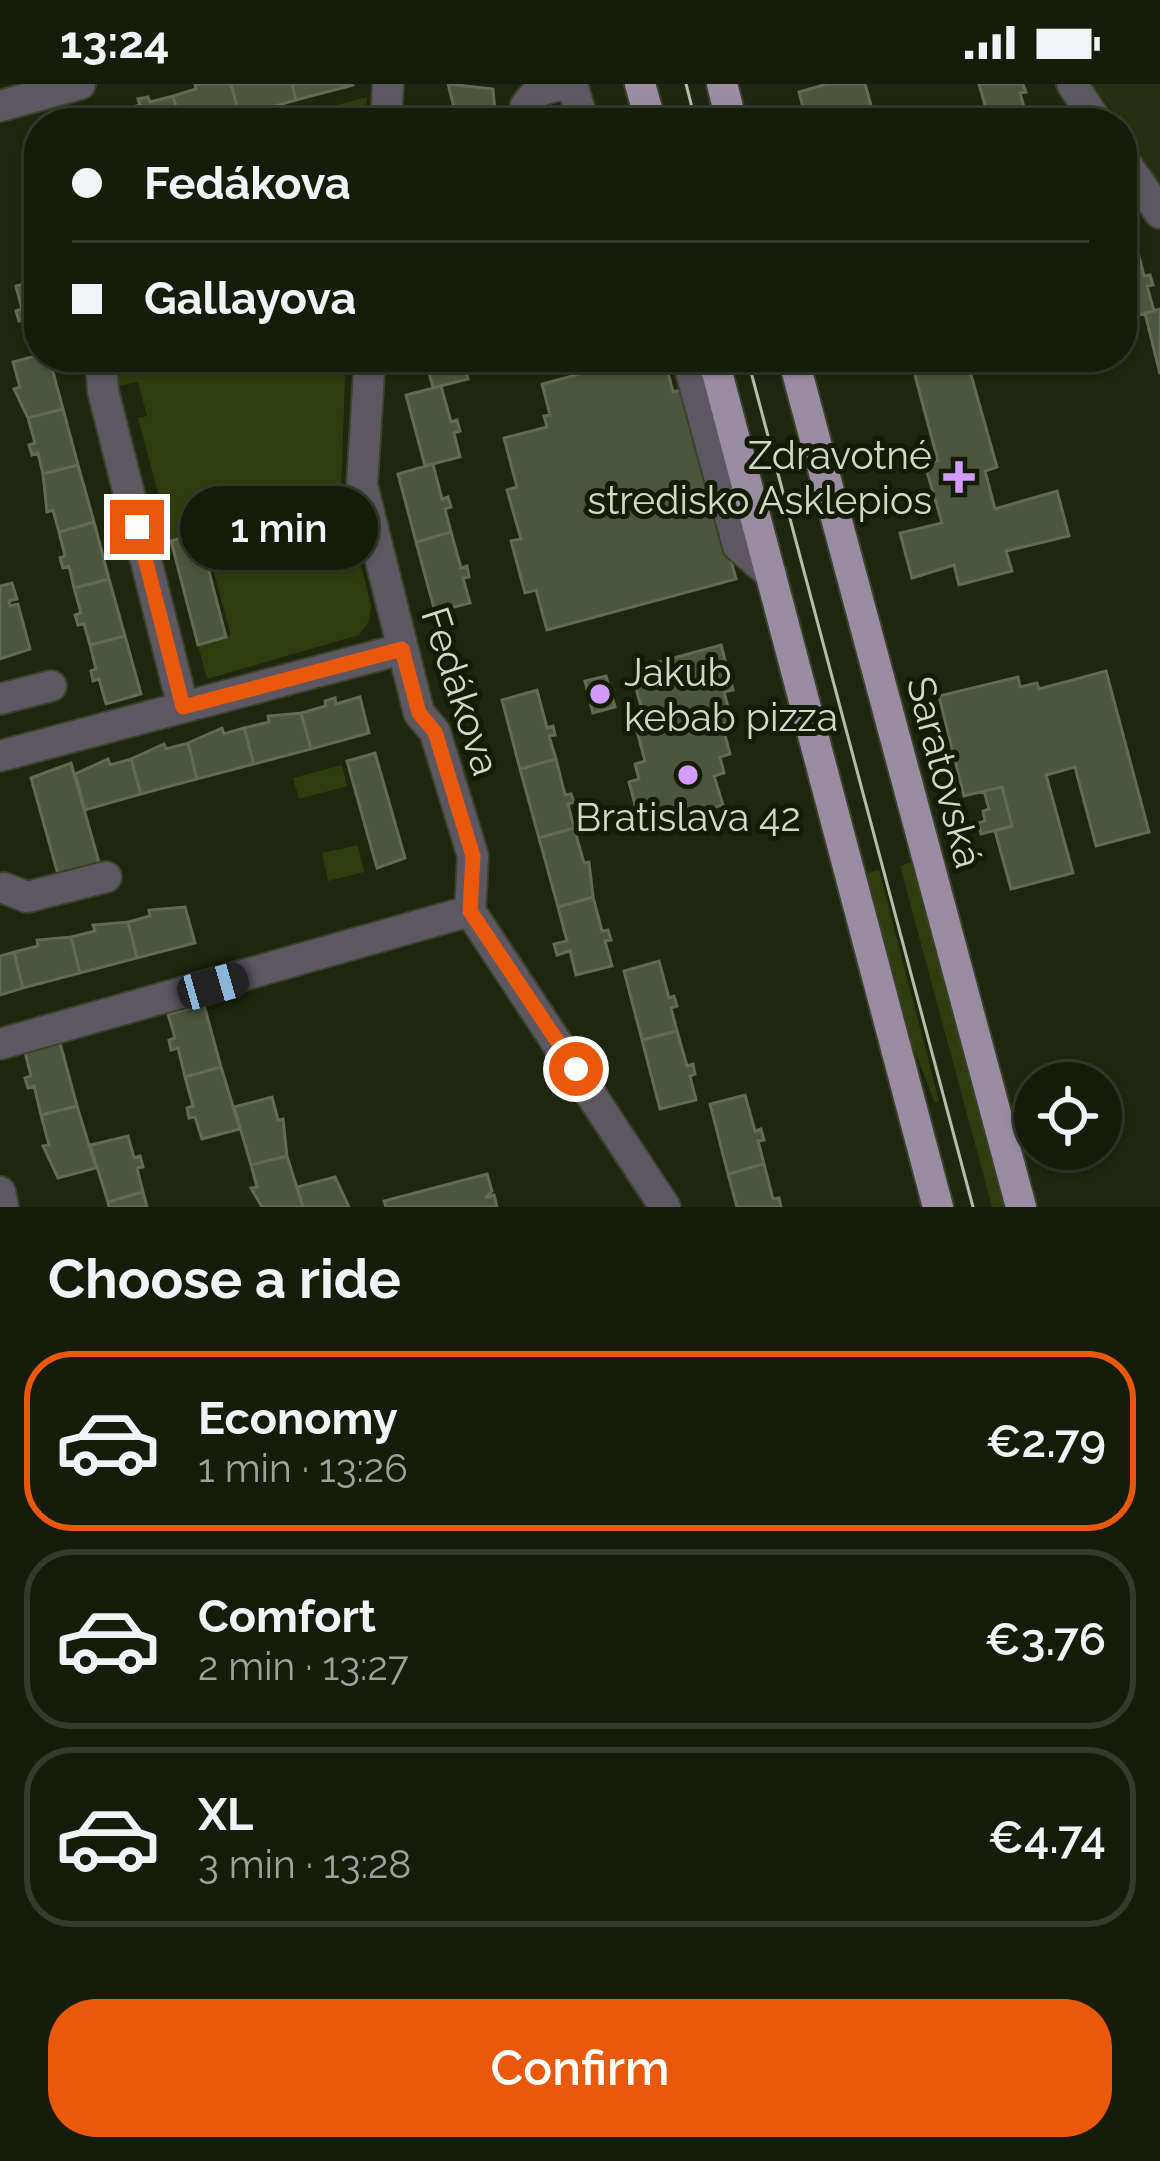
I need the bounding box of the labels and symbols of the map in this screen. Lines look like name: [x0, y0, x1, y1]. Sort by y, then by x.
place label: Zdravotné stredisko Asklepios: [587, 432, 932, 523]
marker: Zdravotné stredisko Asklepios: [943, 461, 975, 493]
callout: 1 min: [179, 485, 377, 569]
route end: [110, 500, 164, 554]
street label: Fedákova: [412, 601, 510, 781]
place label: Jakub kebab pizza: [624, 649, 838, 740]
street label: Saratovská: [897, 671, 993, 873]
marker: Jakub kebab pizza: [587, 681, 613, 707]
marker: Bratislava 42: [675, 762, 701, 788]
place label: Bratislava 42: [575, 794, 801, 840]
car: [173, 959, 253, 1013]
route start: [549, 1042, 603, 1096]

